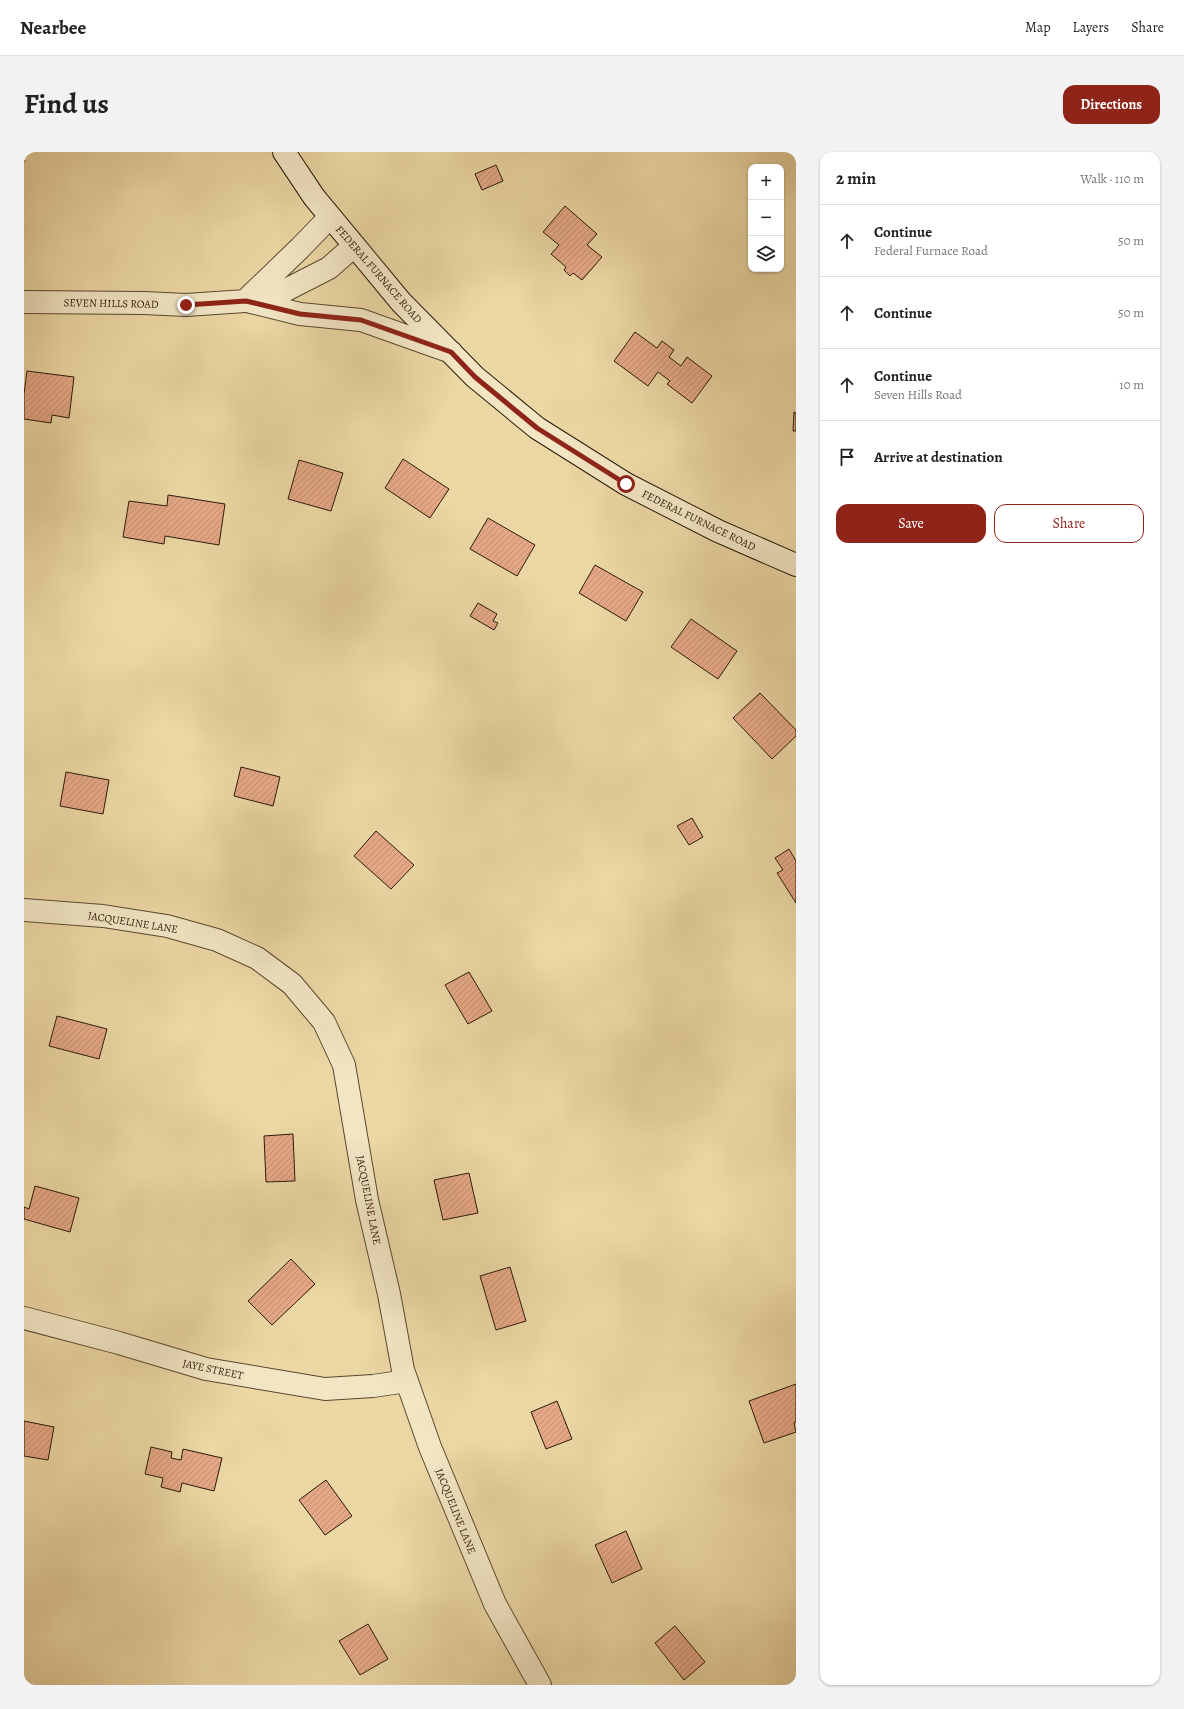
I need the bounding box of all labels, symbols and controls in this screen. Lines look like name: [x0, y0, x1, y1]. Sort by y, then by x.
text: Nearbee: [20, 15, 86, 41]
text: Map: [1025, 18, 1051, 37]
text: Layers: [1073, 18, 1109, 37]
text: Share: [1131, 18, 1164, 37]
text: Find us: [24, 85, 109, 123]
button: Directions: [1063, 85, 1160, 124]
map controls: [748, 164, 784, 272]
button: +: [748, 164, 784, 200]
text: 2 min: [836, 167, 876, 190]
text: Walk · 110 m: [1080, 170, 1144, 187]
button: −: [748, 200, 784, 236]
street label: FEDERAL FURNACE ROAD: [332, 222, 425, 327]
text: Continue: [874, 222, 932, 242]
icon: ahead: [836, 230, 858, 252]
text: 50 m: [1118, 232, 1144, 249]
button: layers: [748, 236, 784, 272]
text: Federal Furnace Road: [874, 242, 988, 259]
street label: SEVEN HILLS ROAD: [63, 295, 159, 312]
route end: [177, 296, 195, 314]
icon: ahead: [836, 302, 858, 324]
text: Continue: [874, 303, 932, 323]
text: 50 m: [1118, 304, 1144, 321]
text: Continue: [874, 366, 932, 386]
icon: ahead: [836, 374, 858, 396]
text: 10 m: [1119, 376, 1144, 393]
text: Seven Hills Road: [874, 386, 962, 403]
icon: arrive: [836, 446, 858, 468]
text: Arrive at destination: [874, 447, 1003, 467]
route start: [617, 475, 635, 493]
street label: FEDERAL FURNACE ROAD: [639, 486, 759, 555]
button: Save: [836, 504, 986, 543]
button: Share: [994, 504, 1144, 543]
street label: JACQUELINE LANE: [87, 908, 179, 937]
street label: JACQUELINE LANE: [352, 1154, 385, 1246]
street label: JAYE STREET: [181, 1356, 245, 1383]
street label: JACQUELINE LANE: [432, 1466, 480, 1556]

